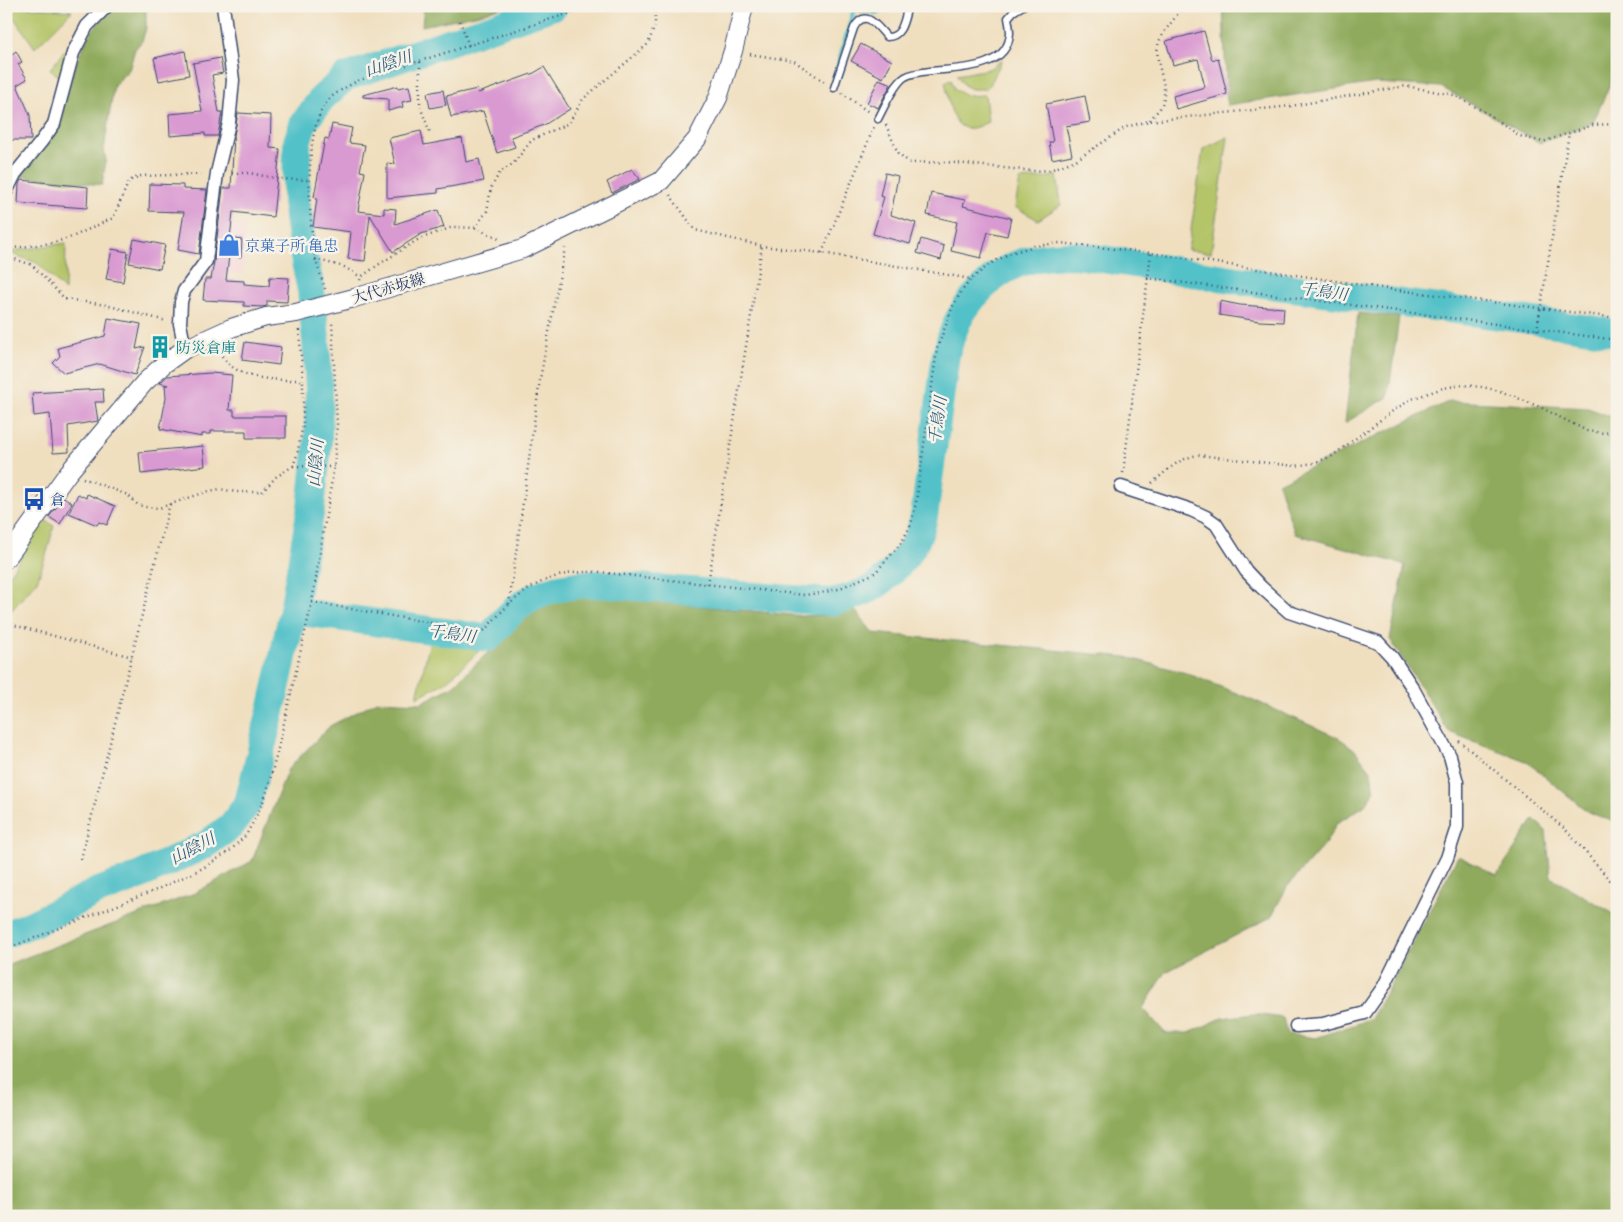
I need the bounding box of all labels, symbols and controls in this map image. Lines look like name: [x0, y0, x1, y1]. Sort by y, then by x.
water label: 山陰川: [361, 43, 416, 82]
shop icon: 京菓子所 亀忠: [216, 232, 242, 258]
place label: 京菓子所 亀忠: [245, 235, 338, 256]
street label: 大代赤坂線: [349, 268, 427, 308]
water label: 千鳥川: [1299, 276, 1351, 307]
building icon: 防災倉庫: [147, 334, 173, 360]
place label: 防災倉庫: [176, 337, 236, 358]
water label: 千鳥川: [922, 393, 953, 445]
water label: 山陰川: [301, 436, 329, 488]
bus stop icon: 倉: [21, 486, 47, 512]
place label: 倉: [50, 489, 65, 510]
water label: 千鳥川: [427, 618, 479, 649]
water label: 山陰川: [165, 825, 221, 870]

